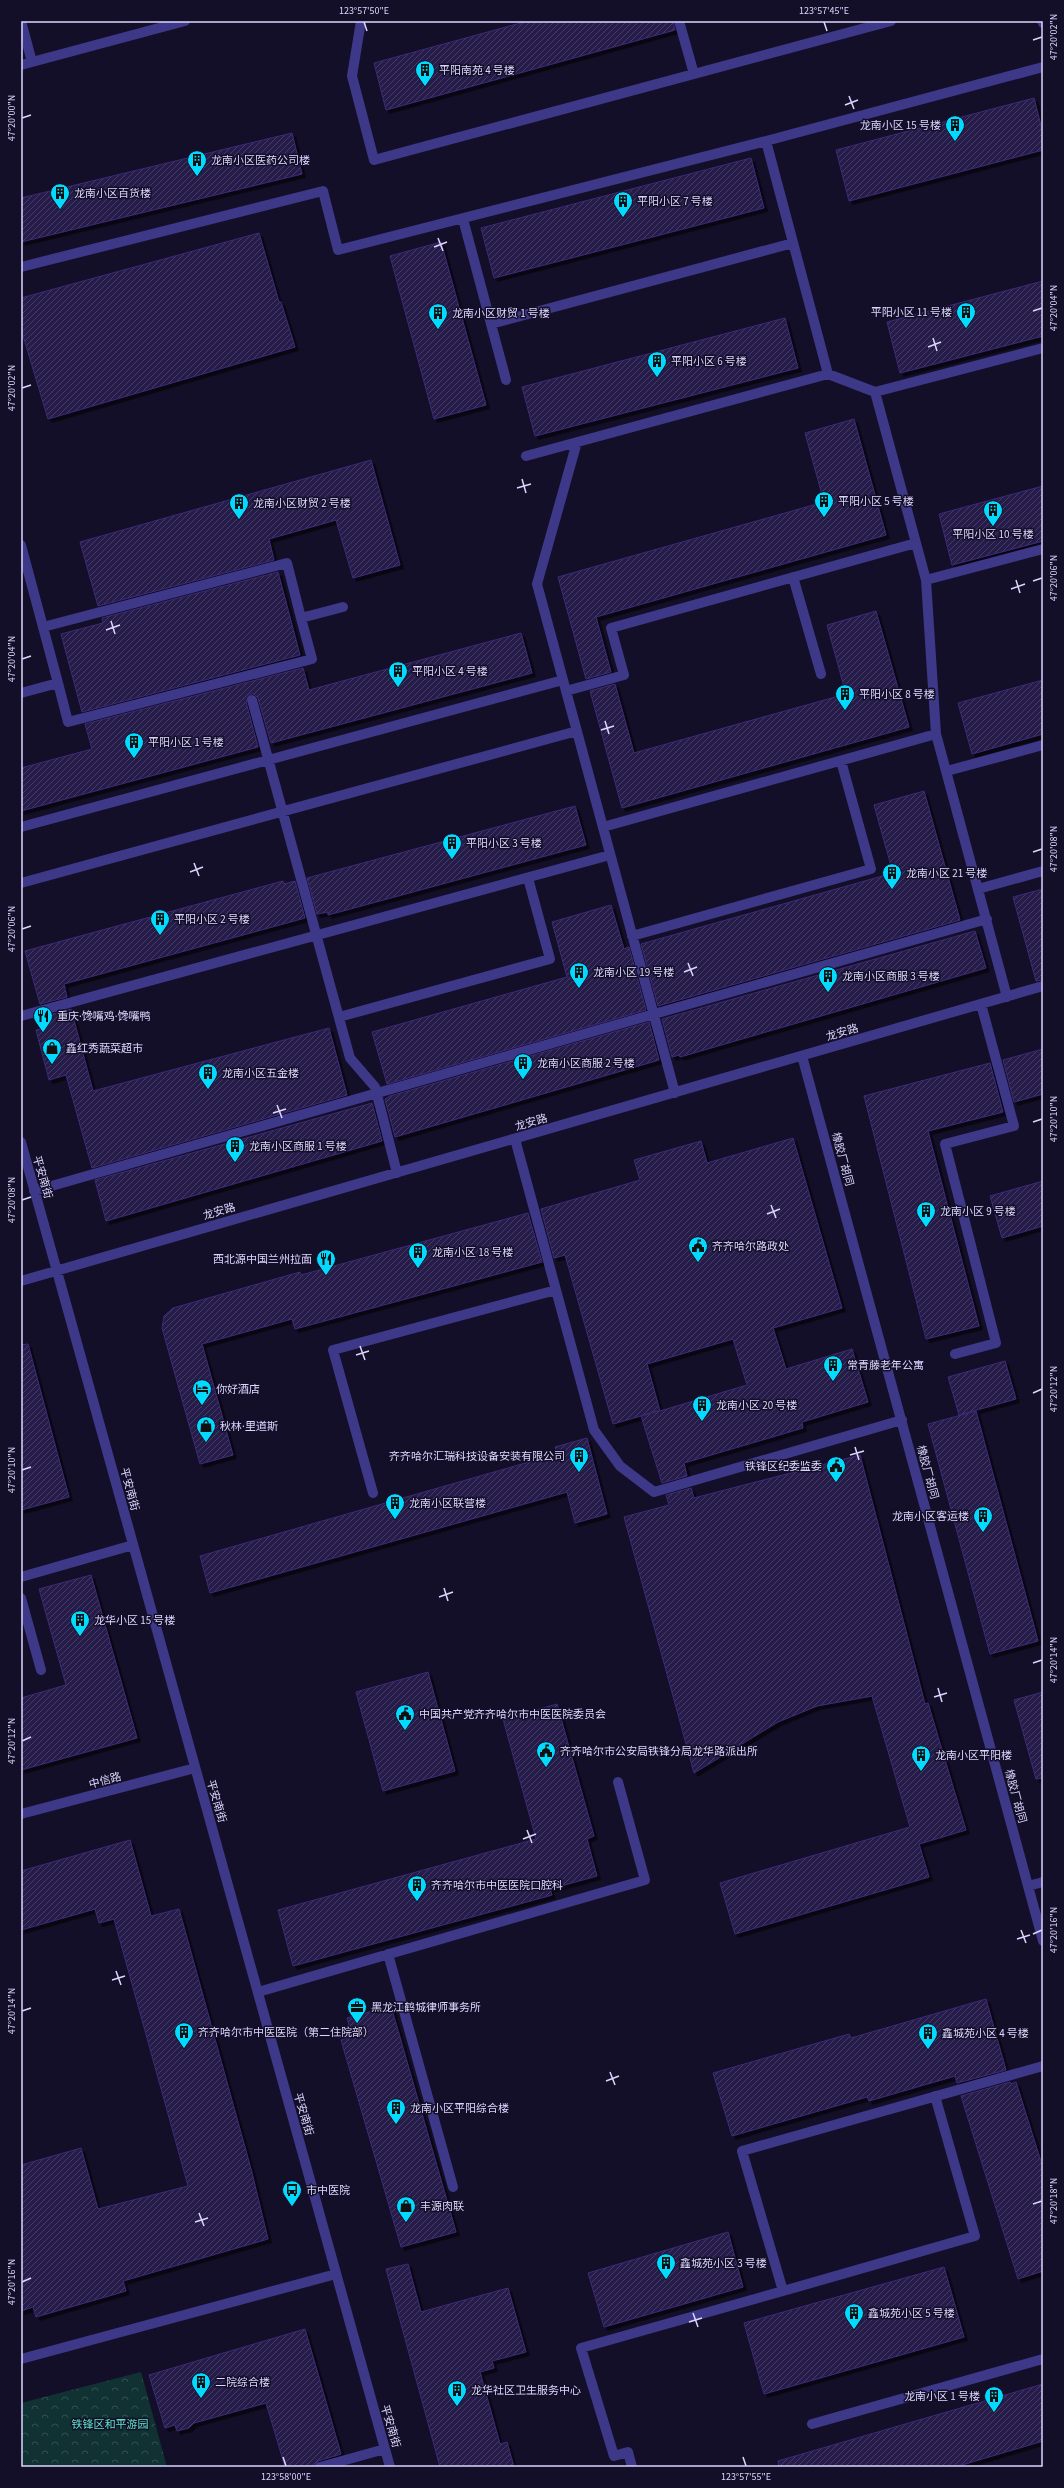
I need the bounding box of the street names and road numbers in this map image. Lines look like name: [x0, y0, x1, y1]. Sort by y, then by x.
street label: 龙安路: [824, 1021, 860, 1044]
street label: 龙安路: [513, 1111, 549, 1134]
street label: 橡胶厂胡同: [828, 1131, 857, 1188]
street label: 平安南街: [29, 1154, 56, 1200]
street label: 龙安路: [201, 1200, 237, 1223]
street label: 橡胶厂胡同: [913, 1444, 942, 1501]
street label: 平安南街: [117, 1466, 142, 1512]
street label: 橡胶厂胡同: [1001, 1768, 1030, 1825]
street label: 中信路: [87, 1769, 123, 1792]
street label: 平安南街: [203, 1778, 230, 1824]
street label: 平安南街: [290, 2091, 317, 2137]
street label: 平安南街: [377, 2403, 404, 2449]

